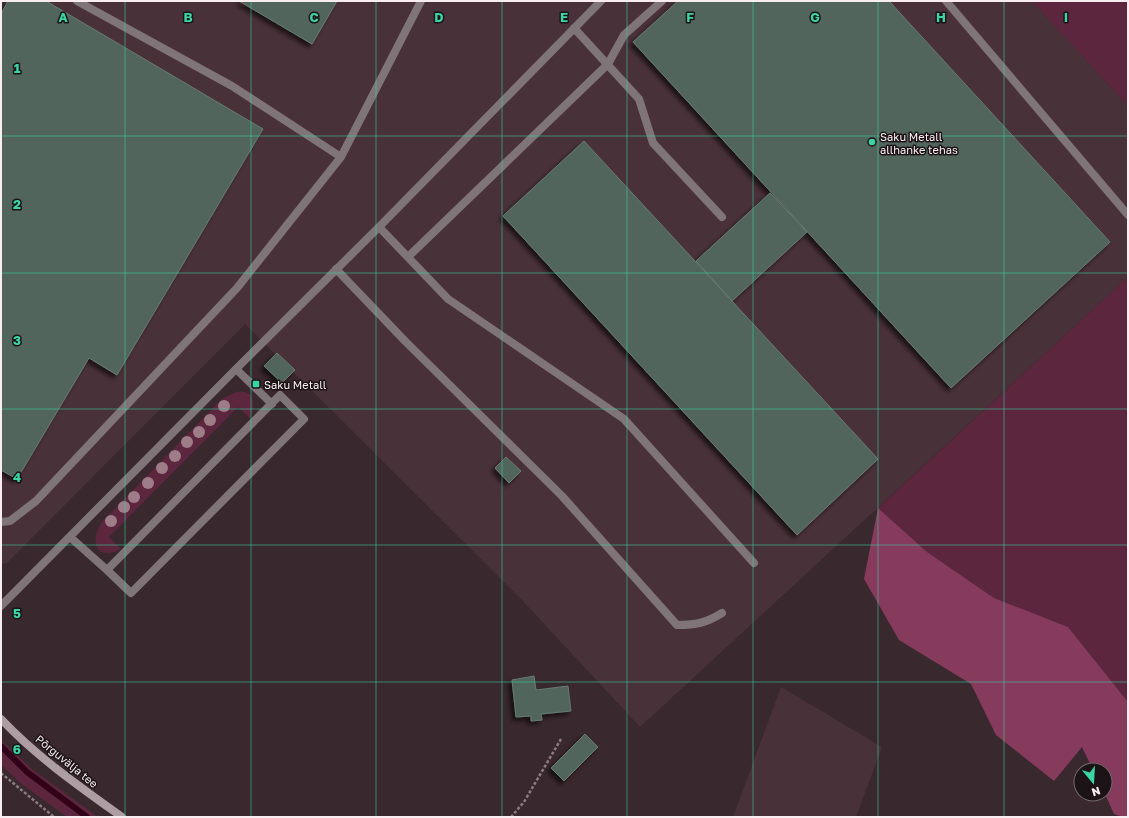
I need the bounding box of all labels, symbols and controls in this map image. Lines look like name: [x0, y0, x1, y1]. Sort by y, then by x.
text: A: [58, 9, 68, 25]
text: B: [183, 9, 193, 25]
text: C: [309, 9, 319, 25]
text: D: [434, 9, 444, 25]
text: E: [560, 9, 568, 25]
text: F: [686, 9, 694, 25]
text: G: [810, 9, 820, 25]
text: H: [936, 9, 946, 25]
text: I: [1064, 9, 1068, 25]
text: 1: [14, 60, 21, 76]
place label: Saku Metall allhanke tehas: [880, 130, 958, 156]
marker: Saku Metall allhanke tehas: [867, 137, 877, 147]
text: 2: [13, 196, 21, 212]
text: 3: [13, 332, 21, 348]
place label: Saku Metall: [264, 378, 327, 391]
marker: Saku Metall: [251, 379, 261, 389]
text: 4: [13, 469, 21, 485]
text: 5: [13, 605, 21, 621]
street label: Põrguvälja tee: [33, 732, 101, 790]
text: 6: [13, 741, 21, 757]
north arrow: [1073, 762, 1113, 802]
text: N: [1090, 785, 1102, 799]

